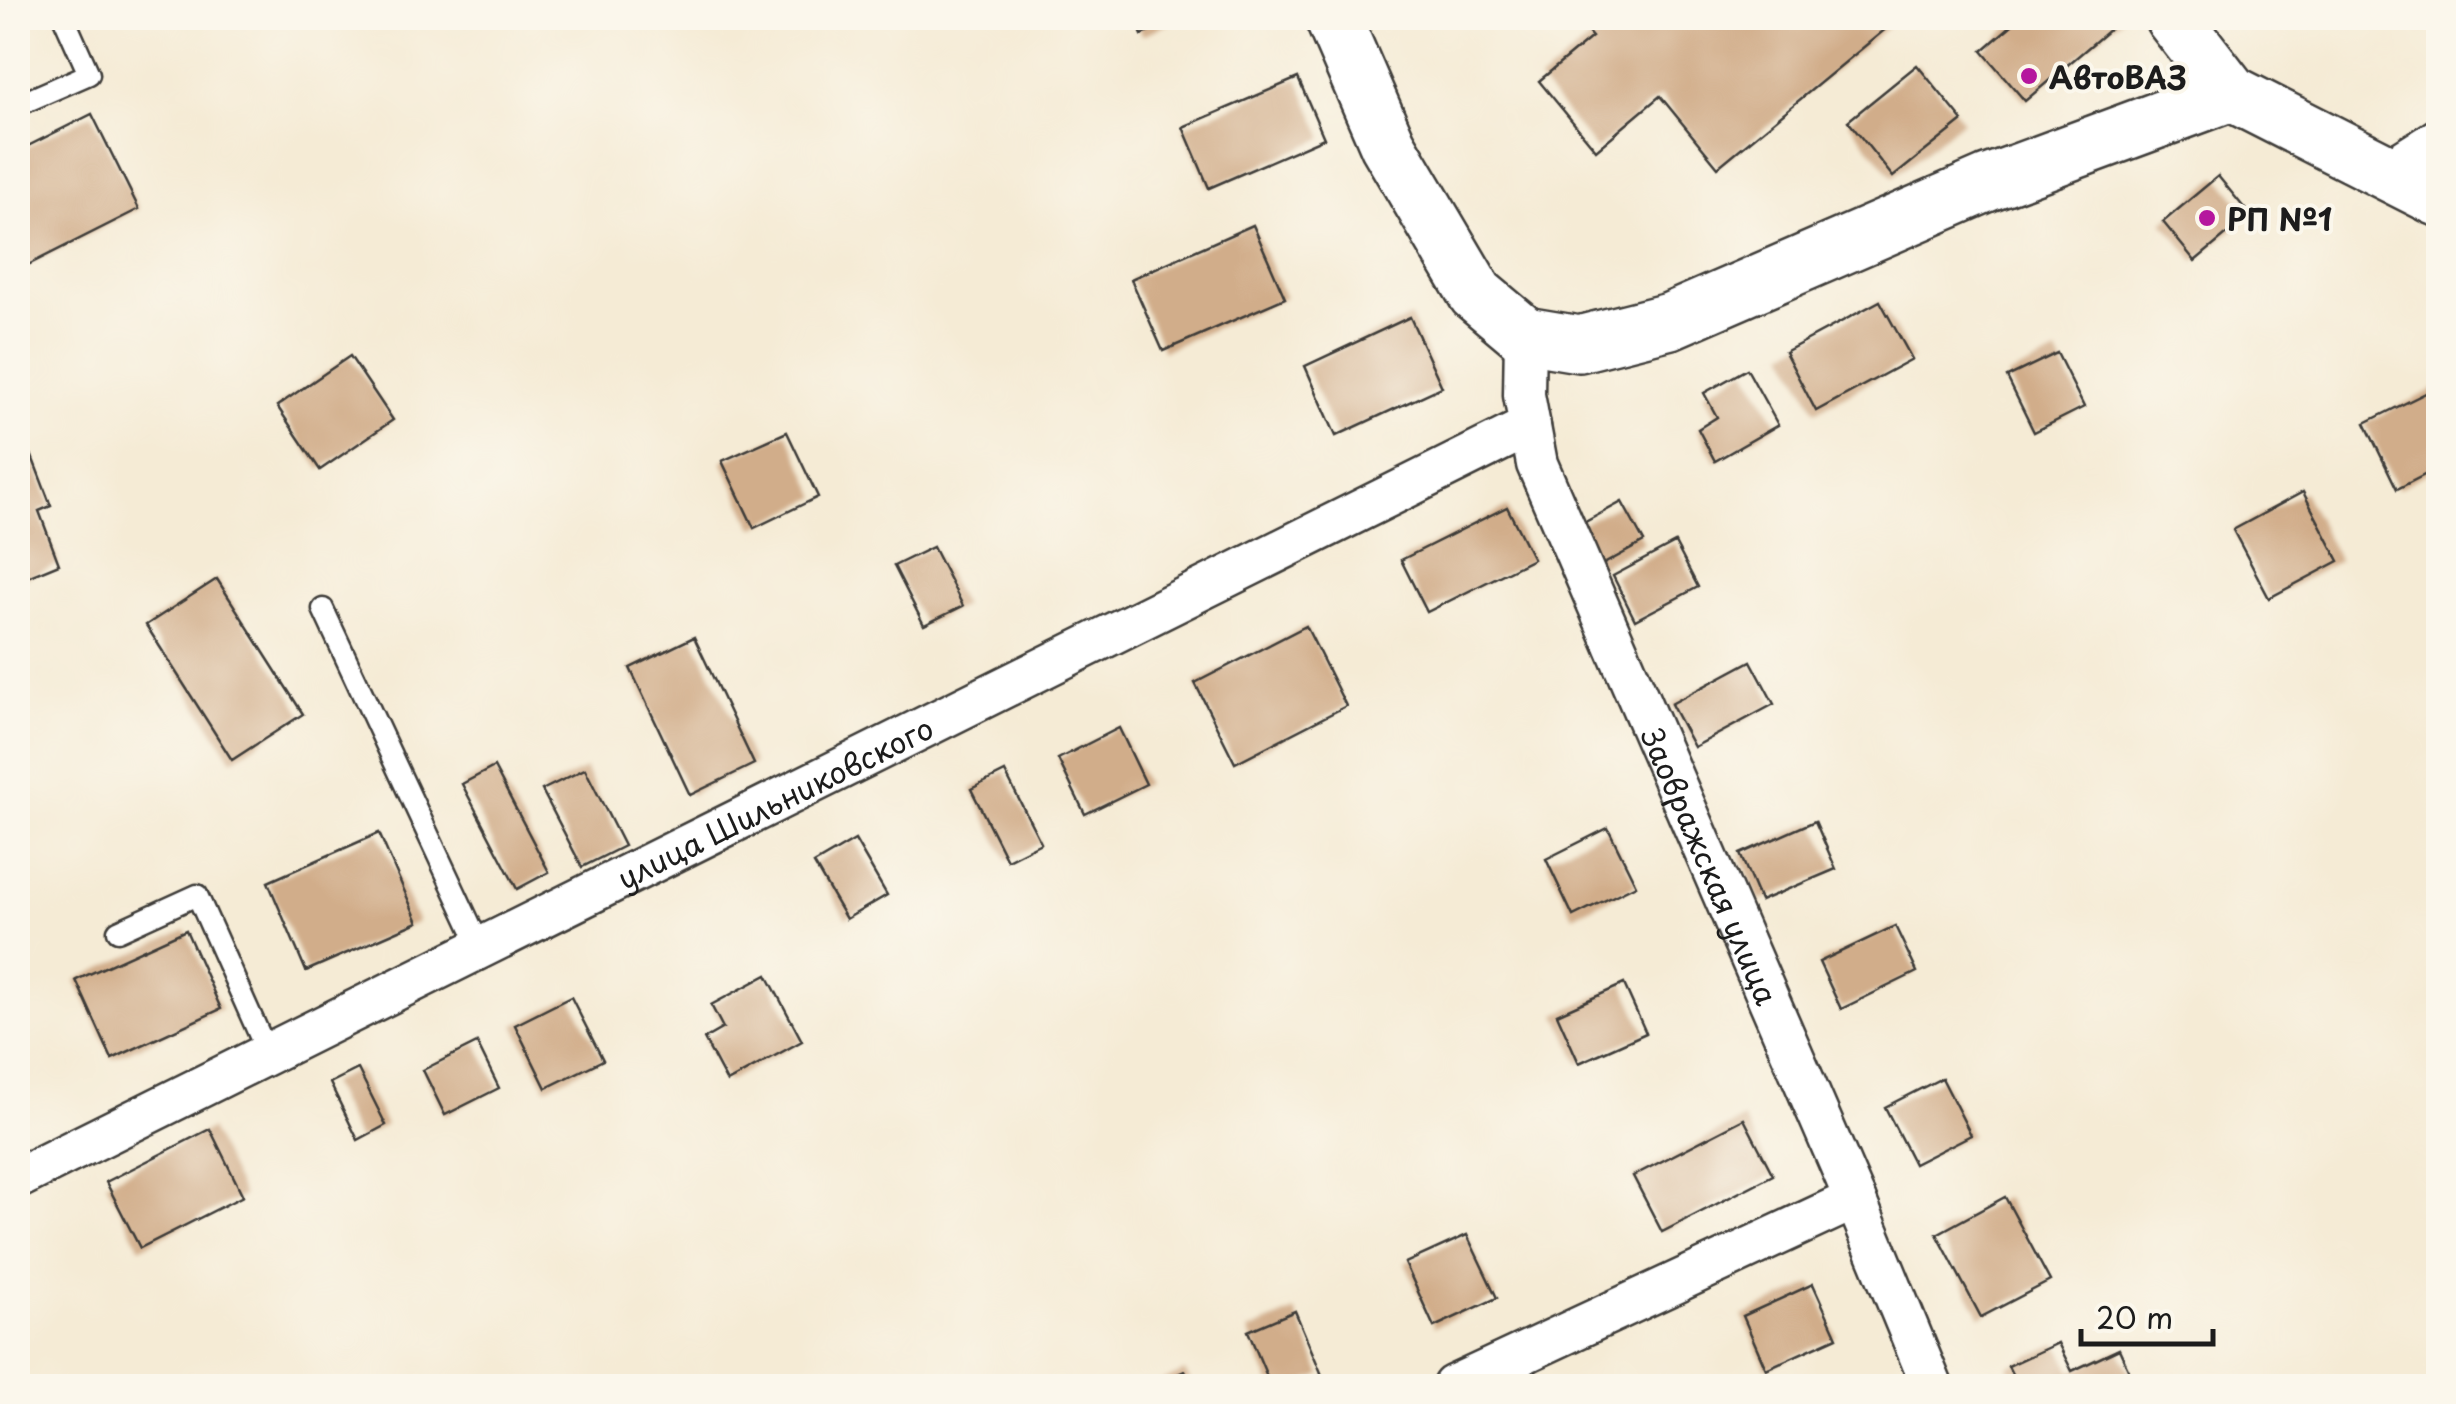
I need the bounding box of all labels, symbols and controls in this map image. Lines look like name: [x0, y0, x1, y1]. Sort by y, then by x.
place label: АвтоВАЗ: [2049, 54, 2187, 99]
marker: АвтоВАЗ: [2018, 65, 2040, 87]
place label: РП №1: [2227, 196, 2332, 241]
marker: РП №1: [2196, 207, 2218, 229]
street label: улица Шильниковского: [609, 704, 940, 899]
street label: Заовражская улица: [1631, 720, 1791, 1012]
scale bar: [2081, 1284, 2214, 1346]
text: 20 m: [2096, 1294, 2173, 1339]

